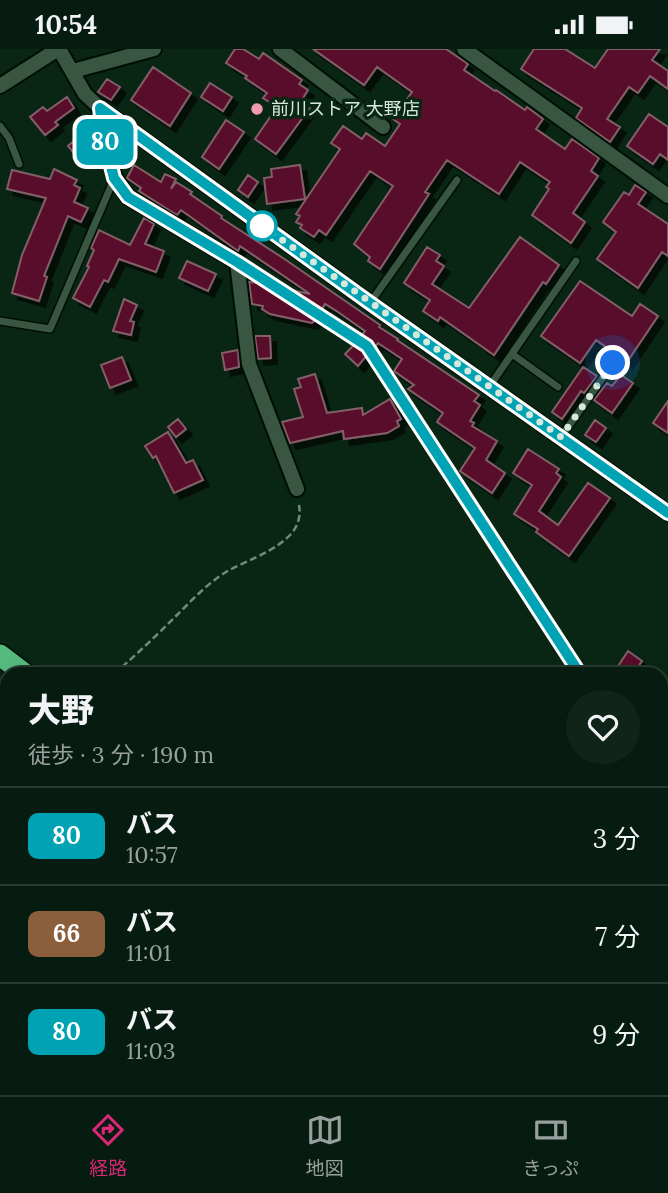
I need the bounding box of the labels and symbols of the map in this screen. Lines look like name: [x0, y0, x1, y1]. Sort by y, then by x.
place label: 前川ストア 大野店: [271, 97, 420, 120]
marker: 前川ストア 大野店: [249, 101, 265, 117]
line badge: 80: [74, 119, 136, 165]
unlabelled marker: [247, 211, 277, 241]
your location: [595, 345, 630, 380]

